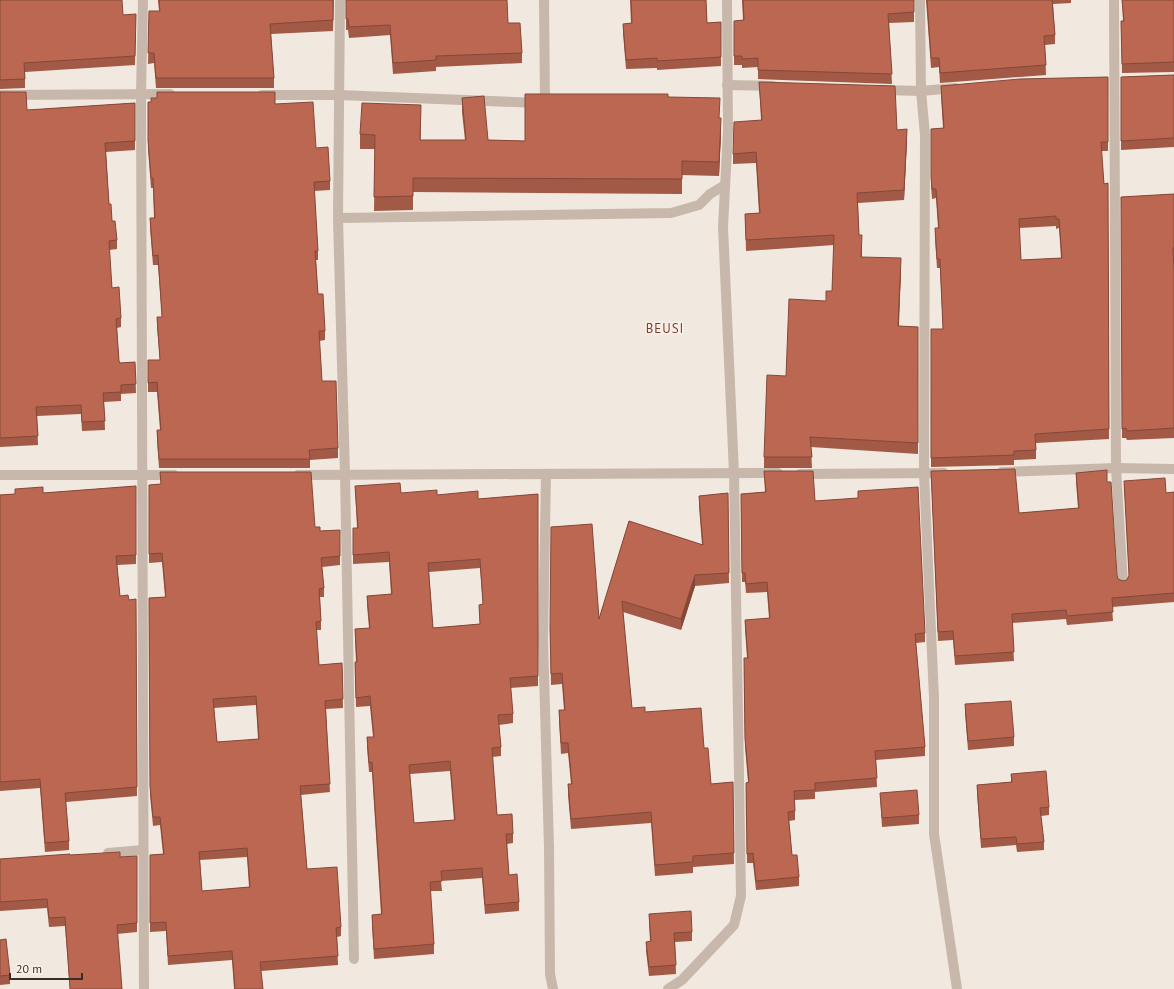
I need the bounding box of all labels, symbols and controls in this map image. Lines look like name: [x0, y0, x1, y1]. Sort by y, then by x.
district label: BEUSI: [646, 320, 684, 337]
scale bar: [10, 955, 82, 981]
text: 20 m: [16, 961, 42, 976]

